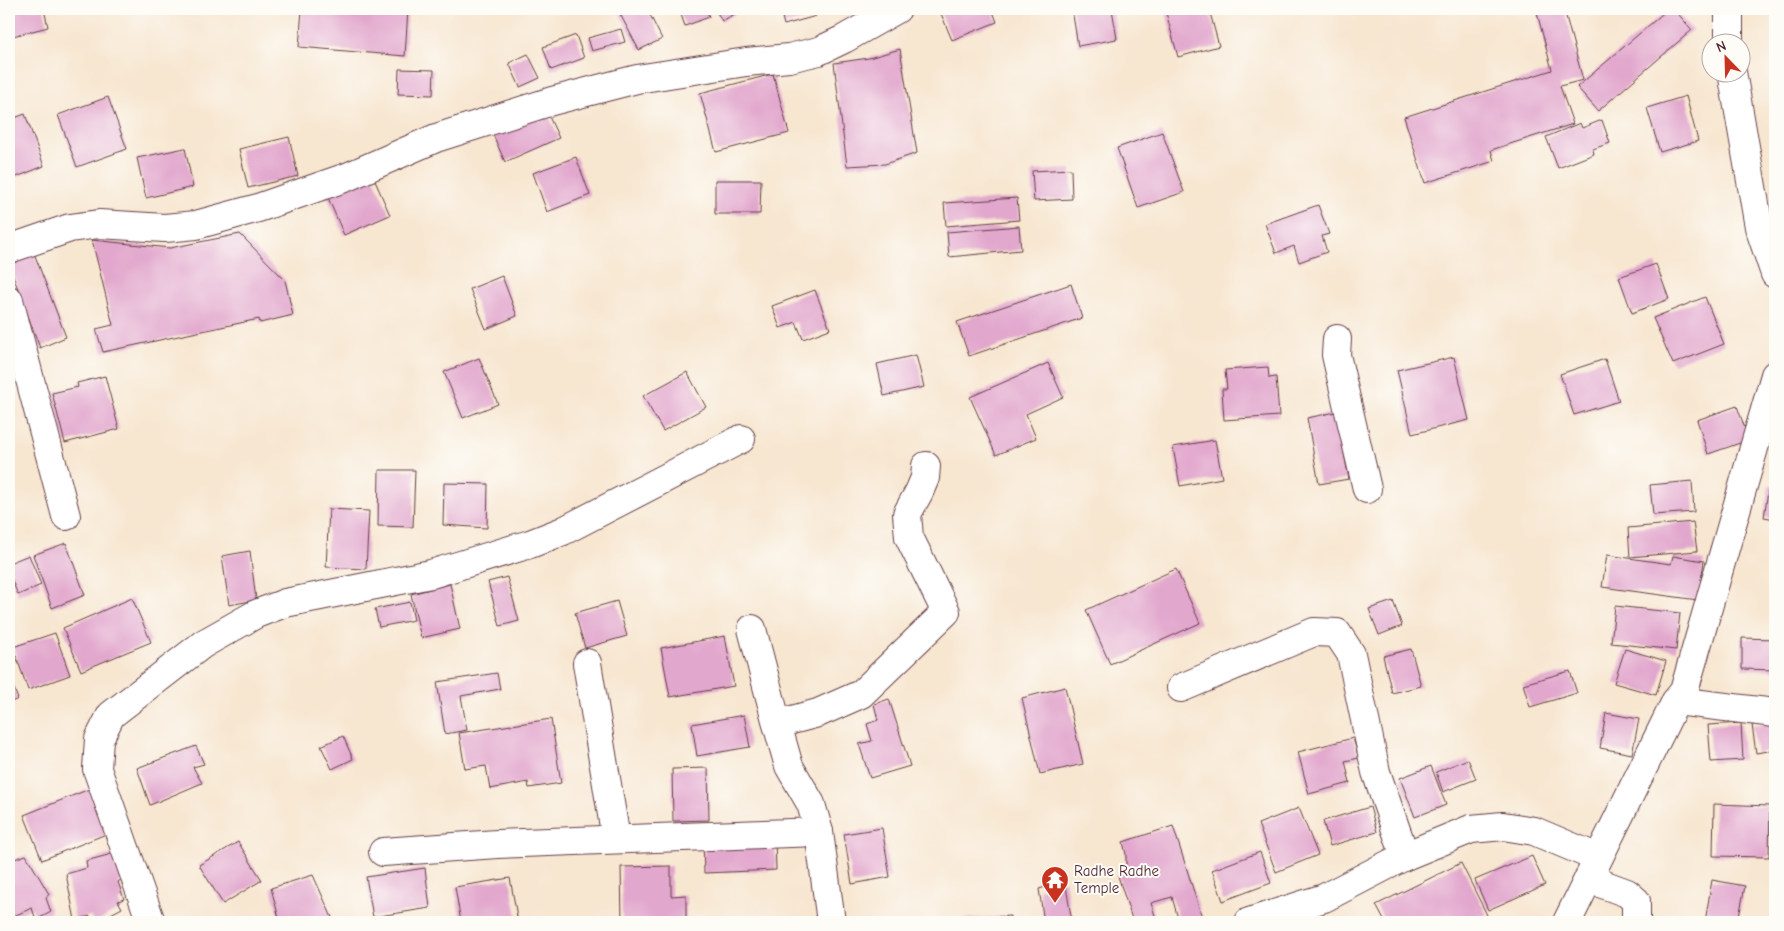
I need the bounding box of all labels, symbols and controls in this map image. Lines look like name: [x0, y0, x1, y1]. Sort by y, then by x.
north arrow: [1702, 32, 1752, 82]
text: N: [1714, 37, 1729, 56]
place label: Radhe Radhe Temple: [1074, 862, 1160, 897]
temple icon: Radhe Radhe Temple: [1040, 865, 1070, 904]

